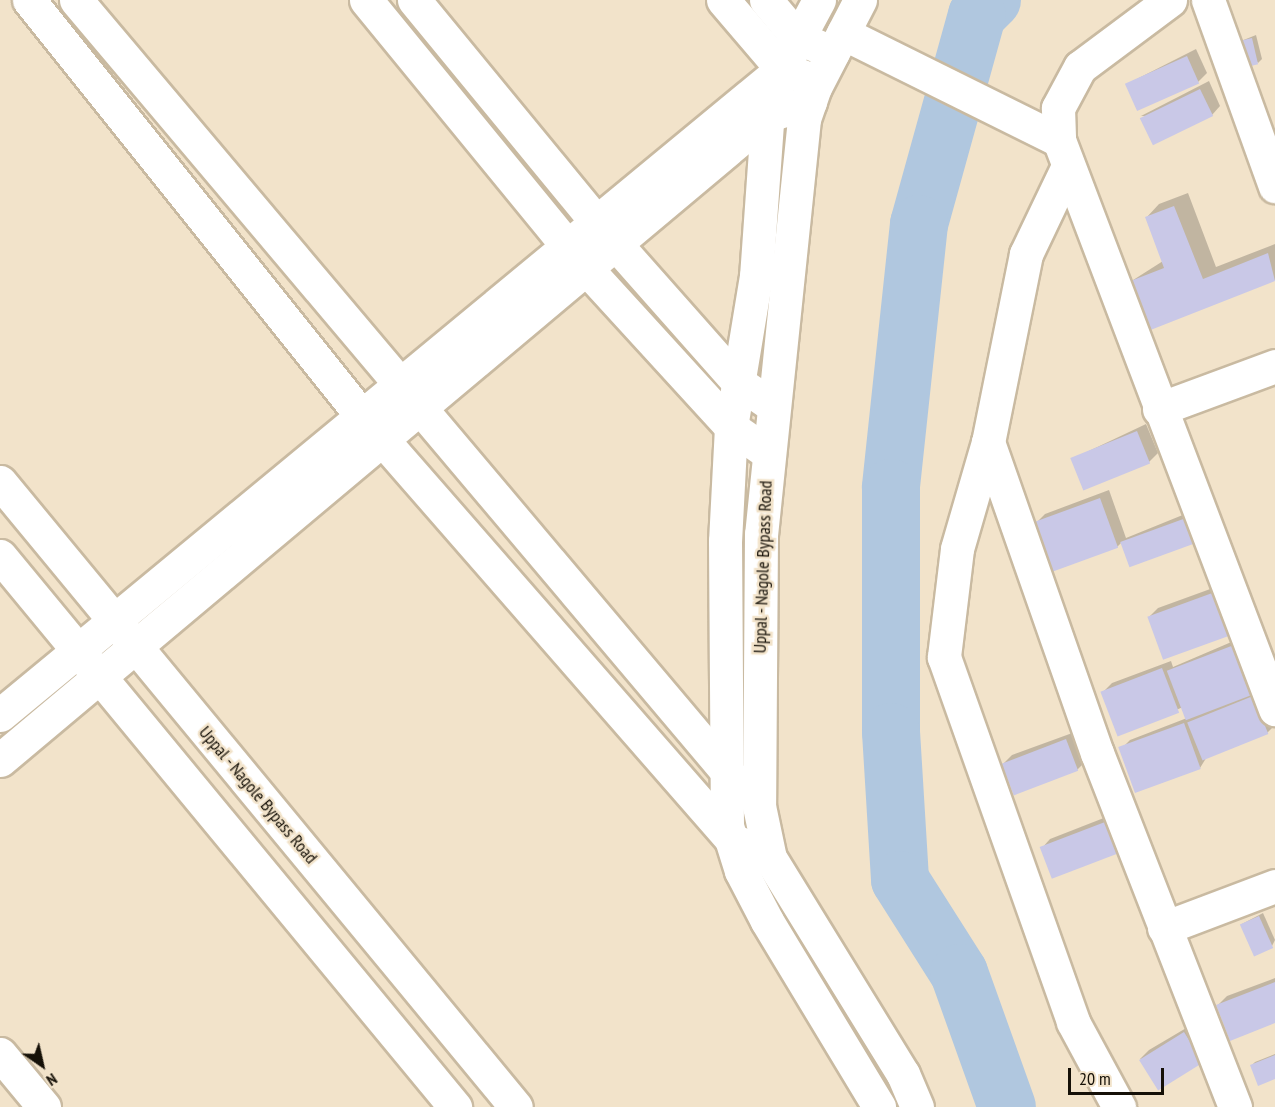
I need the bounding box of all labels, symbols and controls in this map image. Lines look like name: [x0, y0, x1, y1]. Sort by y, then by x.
street label: Uppal - Nagole Bypass Road: [749, 480, 777, 654]
street label: Uppal - Nagole Bypass Road: [194, 721, 322, 869]
north arrow: [12, 1035, 72, 1095]
scale bar: [1071, 1056, 1167, 1094]
text: 20 m: [1079, 1067, 1111, 1090]
text: N: [43, 1069, 61, 1091]

